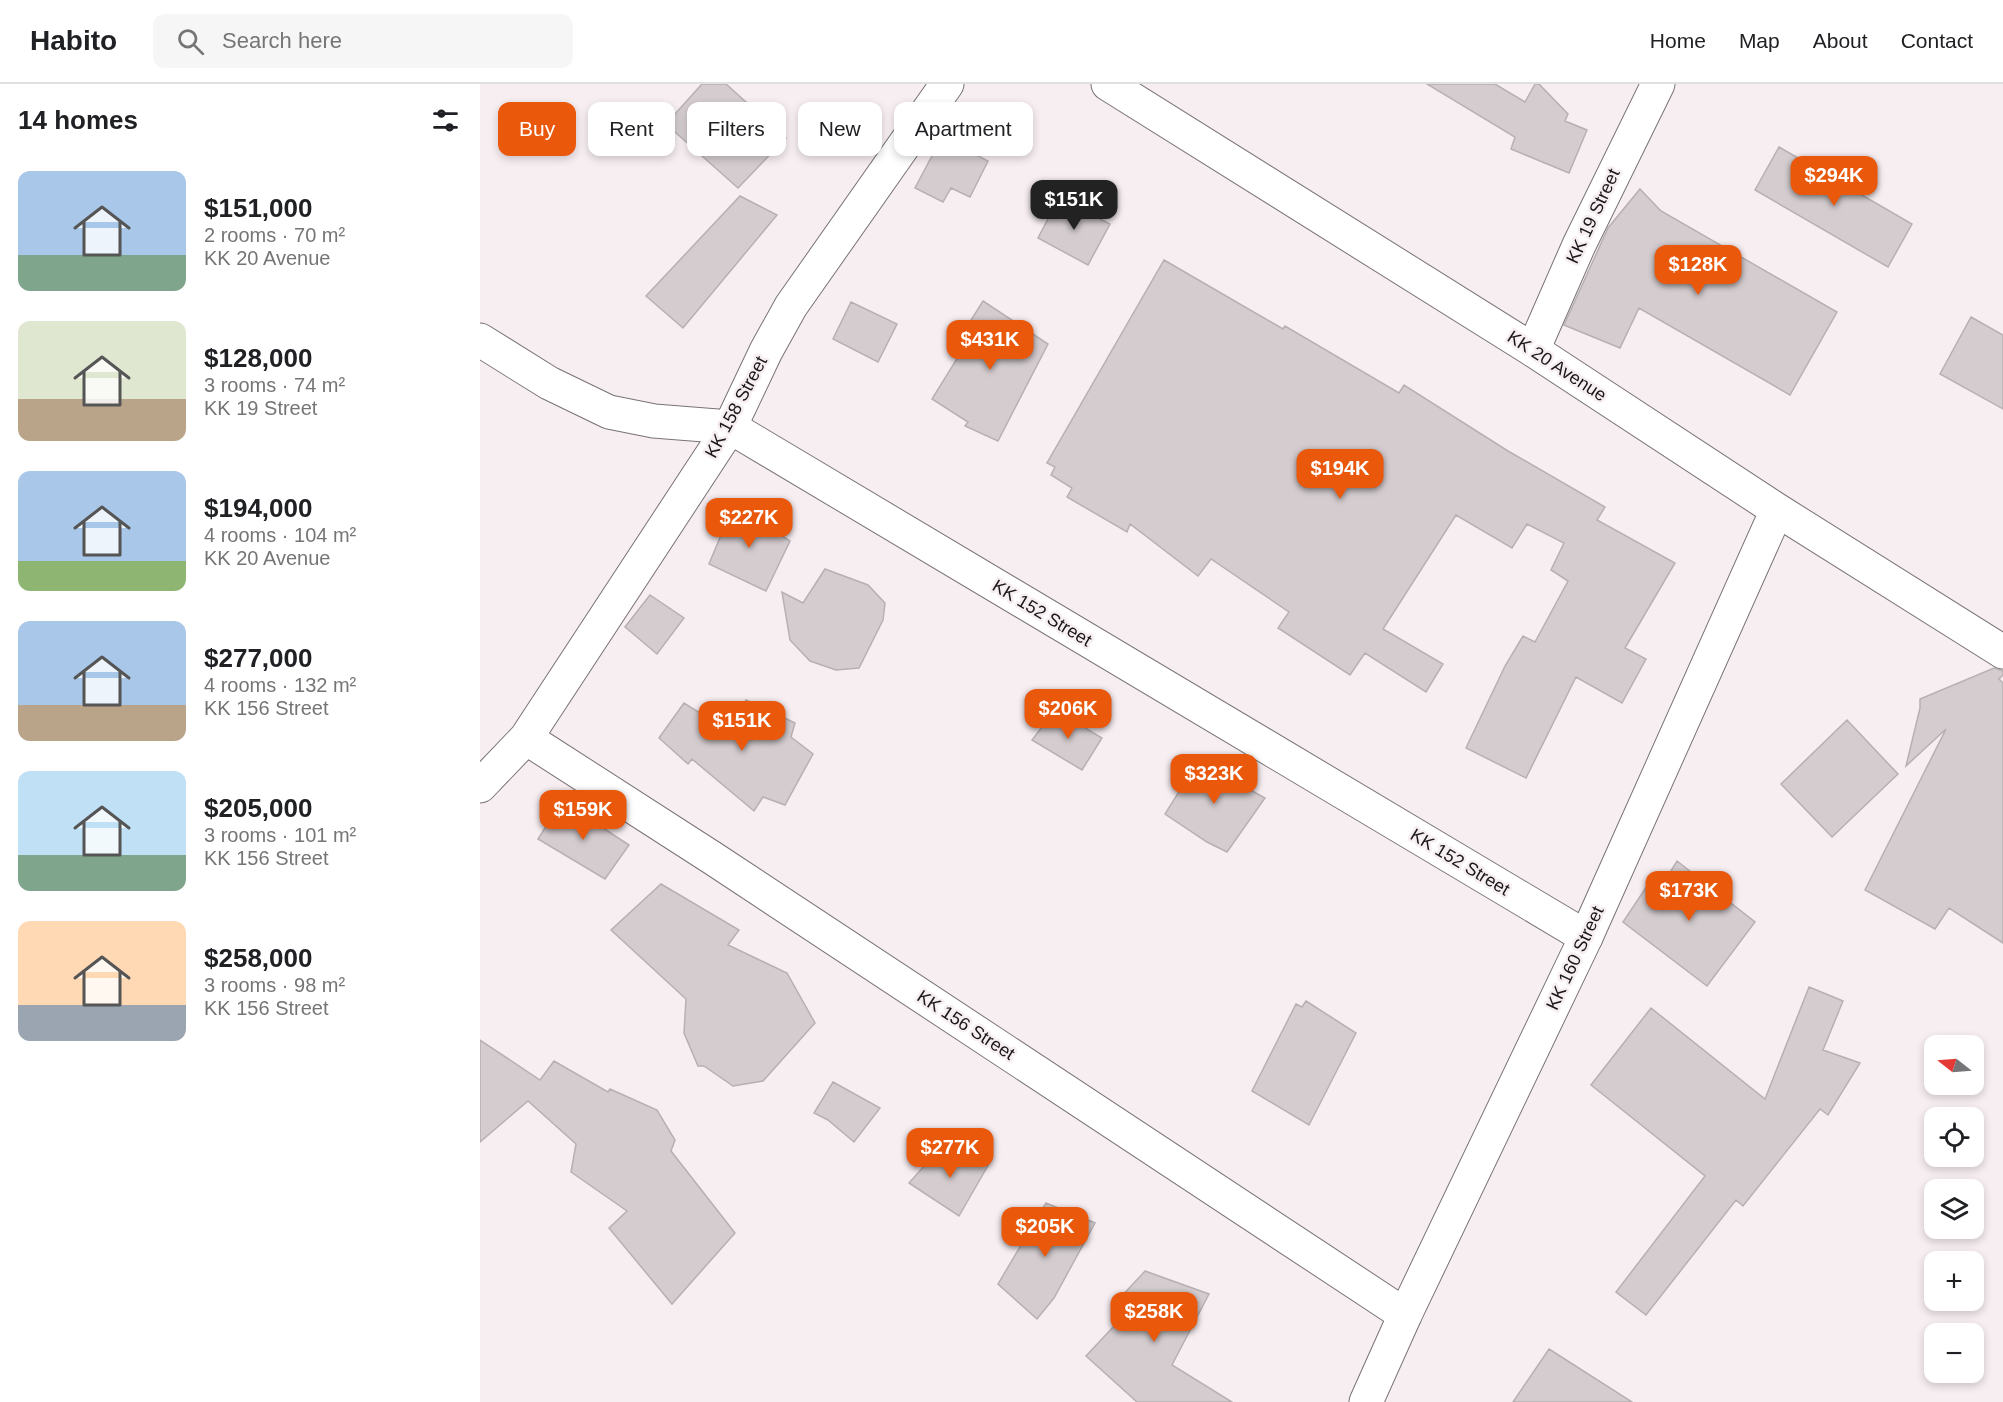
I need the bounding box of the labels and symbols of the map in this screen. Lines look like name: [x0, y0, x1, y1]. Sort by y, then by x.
pin: $294K: [1792, 156, 1876, 207]
street label: KK 19 Street: [1562, 166, 1624, 266]
pin: $151K: [1032, 180, 1116, 231]
pin: $128K: [1656, 245, 1740, 296]
pin: $431K: [948, 320, 1032, 371]
street label: KK 20 Avenue: [1504, 327, 1610, 405]
street label: KK 158 Street: [701, 353, 771, 461]
pin: $194K: [1298, 449, 1382, 500]
pin: $227K: [707, 498, 791, 549]
street label: KK 152 Street: [989, 576, 1095, 650]
pin: $206K: [1026, 689, 1110, 740]
pin: $151K: [700, 701, 784, 752]
pin: $323K: [1172, 754, 1256, 805]
pin: $159K: [541, 790, 625, 841]
street label: KK 152 Street: [1407, 825, 1513, 899]
pin: $173K: [1647, 871, 1731, 922]
street label: KK 160 Street: [1542, 903, 1608, 1013]
street label: KK 156 Street: [914, 986, 1018, 1064]
north arrow: [1924, 1035, 1984, 1095]
pin: $277K: [908, 1128, 992, 1179]
pin: $205K: [1003, 1207, 1087, 1258]
pin: $258K: [1112, 1292, 1196, 1343]

